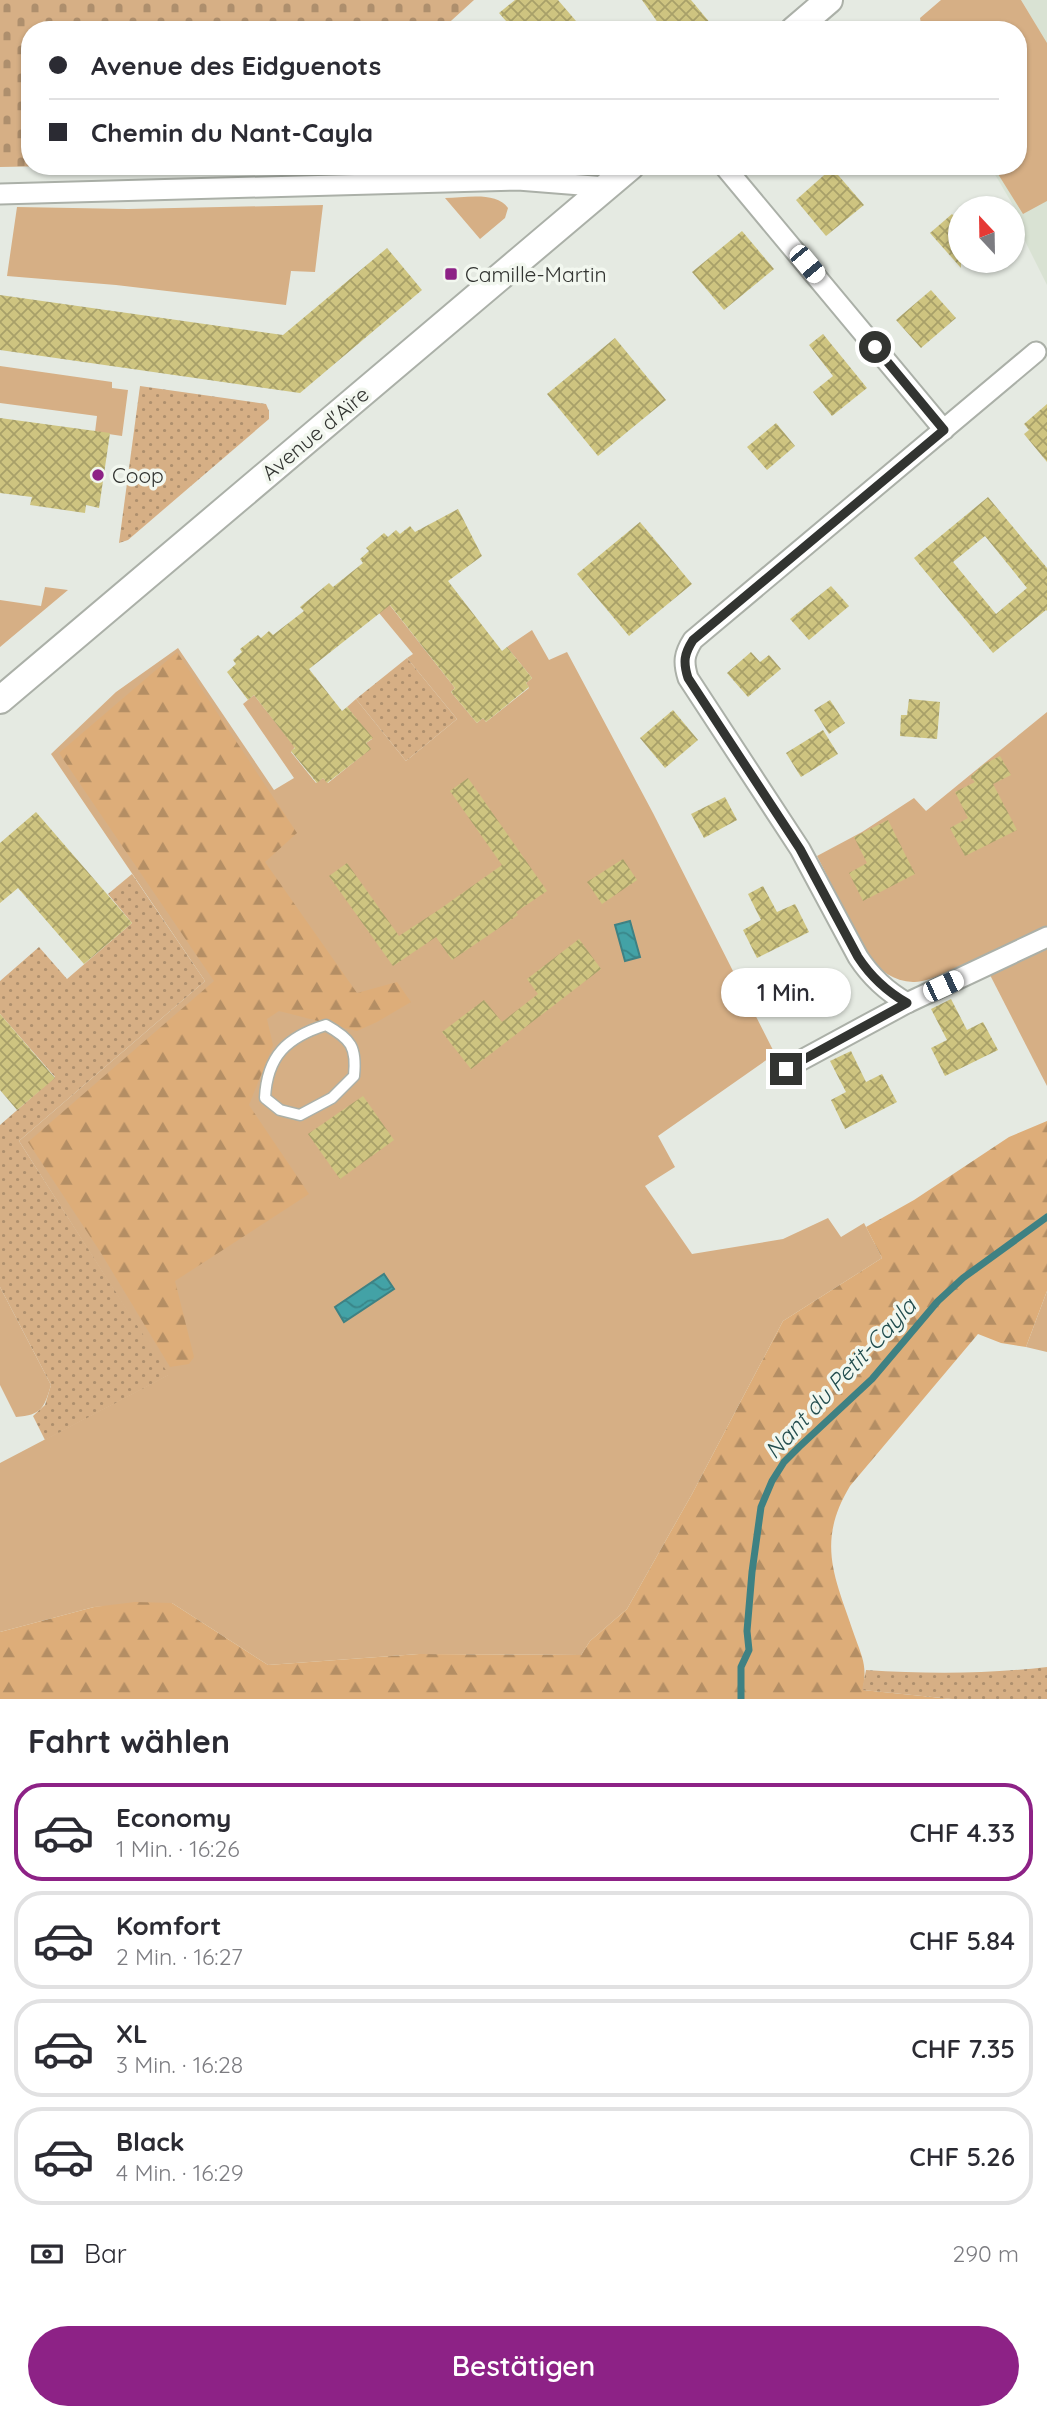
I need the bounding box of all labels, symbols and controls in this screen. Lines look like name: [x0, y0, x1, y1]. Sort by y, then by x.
text: Avenue des Eidguenots: [91, 49, 381, 82]
text: Chemin du Nant-Cayla: [91, 116, 373, 149]
north arrow: [948, 196, 1026, 273]
map controls: [948, 196, 1025, 273]
car: [786, 241, 829, 287]
place label: Camille-Martin: [465, 261, 607, 287]
marker: Camille-Martin: [443, 266, 459, 282]
route start: [859, 331, 891, 363]
street label: Avenue d'Aïre: [256, 381, 374, 485]
place label: Coop: [112, 462, 164, 488]
marker: Coop: [90, 467, 106, 483]
callout: 1 Min.: [721, 968, 851, 1016]
car: [920, 968, 967, 1004]
text: 1 Min.: [757, 978, 815, 1007]
route end: [770, 1053, 802, 1085]
water label: Nant du Petit-Cayla: [758, 1291, 923, 1464]
text: Fahrt wählen: [28, 1721, 230, 1761]
icon: car: [32, 1801, 95, 1864]
text: Economy: [116, 1801, 231, 1834]
text: CHF 4.33: [910, 1816, 1015, 1849]
text: 1 Min. · 16:26: [116, 1834, 240, 1863]
icon: car: [32, 1909, 95, 1972]
text: Komfort: [116, 1909, 221, 1942]
text: CHF 5.84: [909, 1924, 1015, 1957]
text: 2 Min. · 16:27: [116, 1942, 243, 1971]
icon: car: [32, 2017, 95, 2080]
text: XL: [116, 2017, 148, 2050]
text: CHF 7.35: [911, 2032, 1015, 2065]
text: 3 Min. · 16:28: [116, 2050, 243, 2079]
icon: car: [32, 2125, 95, 2188]
text: Black: [116, 2125, 185, 2158]
text: CHF 5.26: [909, 2140, 1015, 2173]
text: 4 Min. · 16:29: [116, 2158, 244, 2187]
icon: cash: [28, 2235, 66, 2273]
text: Bar: [84, 2237, 127, 2270]
text: 290 m: [952, 2239, 1019, 2268]
button: Bestätigen: [28, 2326, 1019, 2406]

